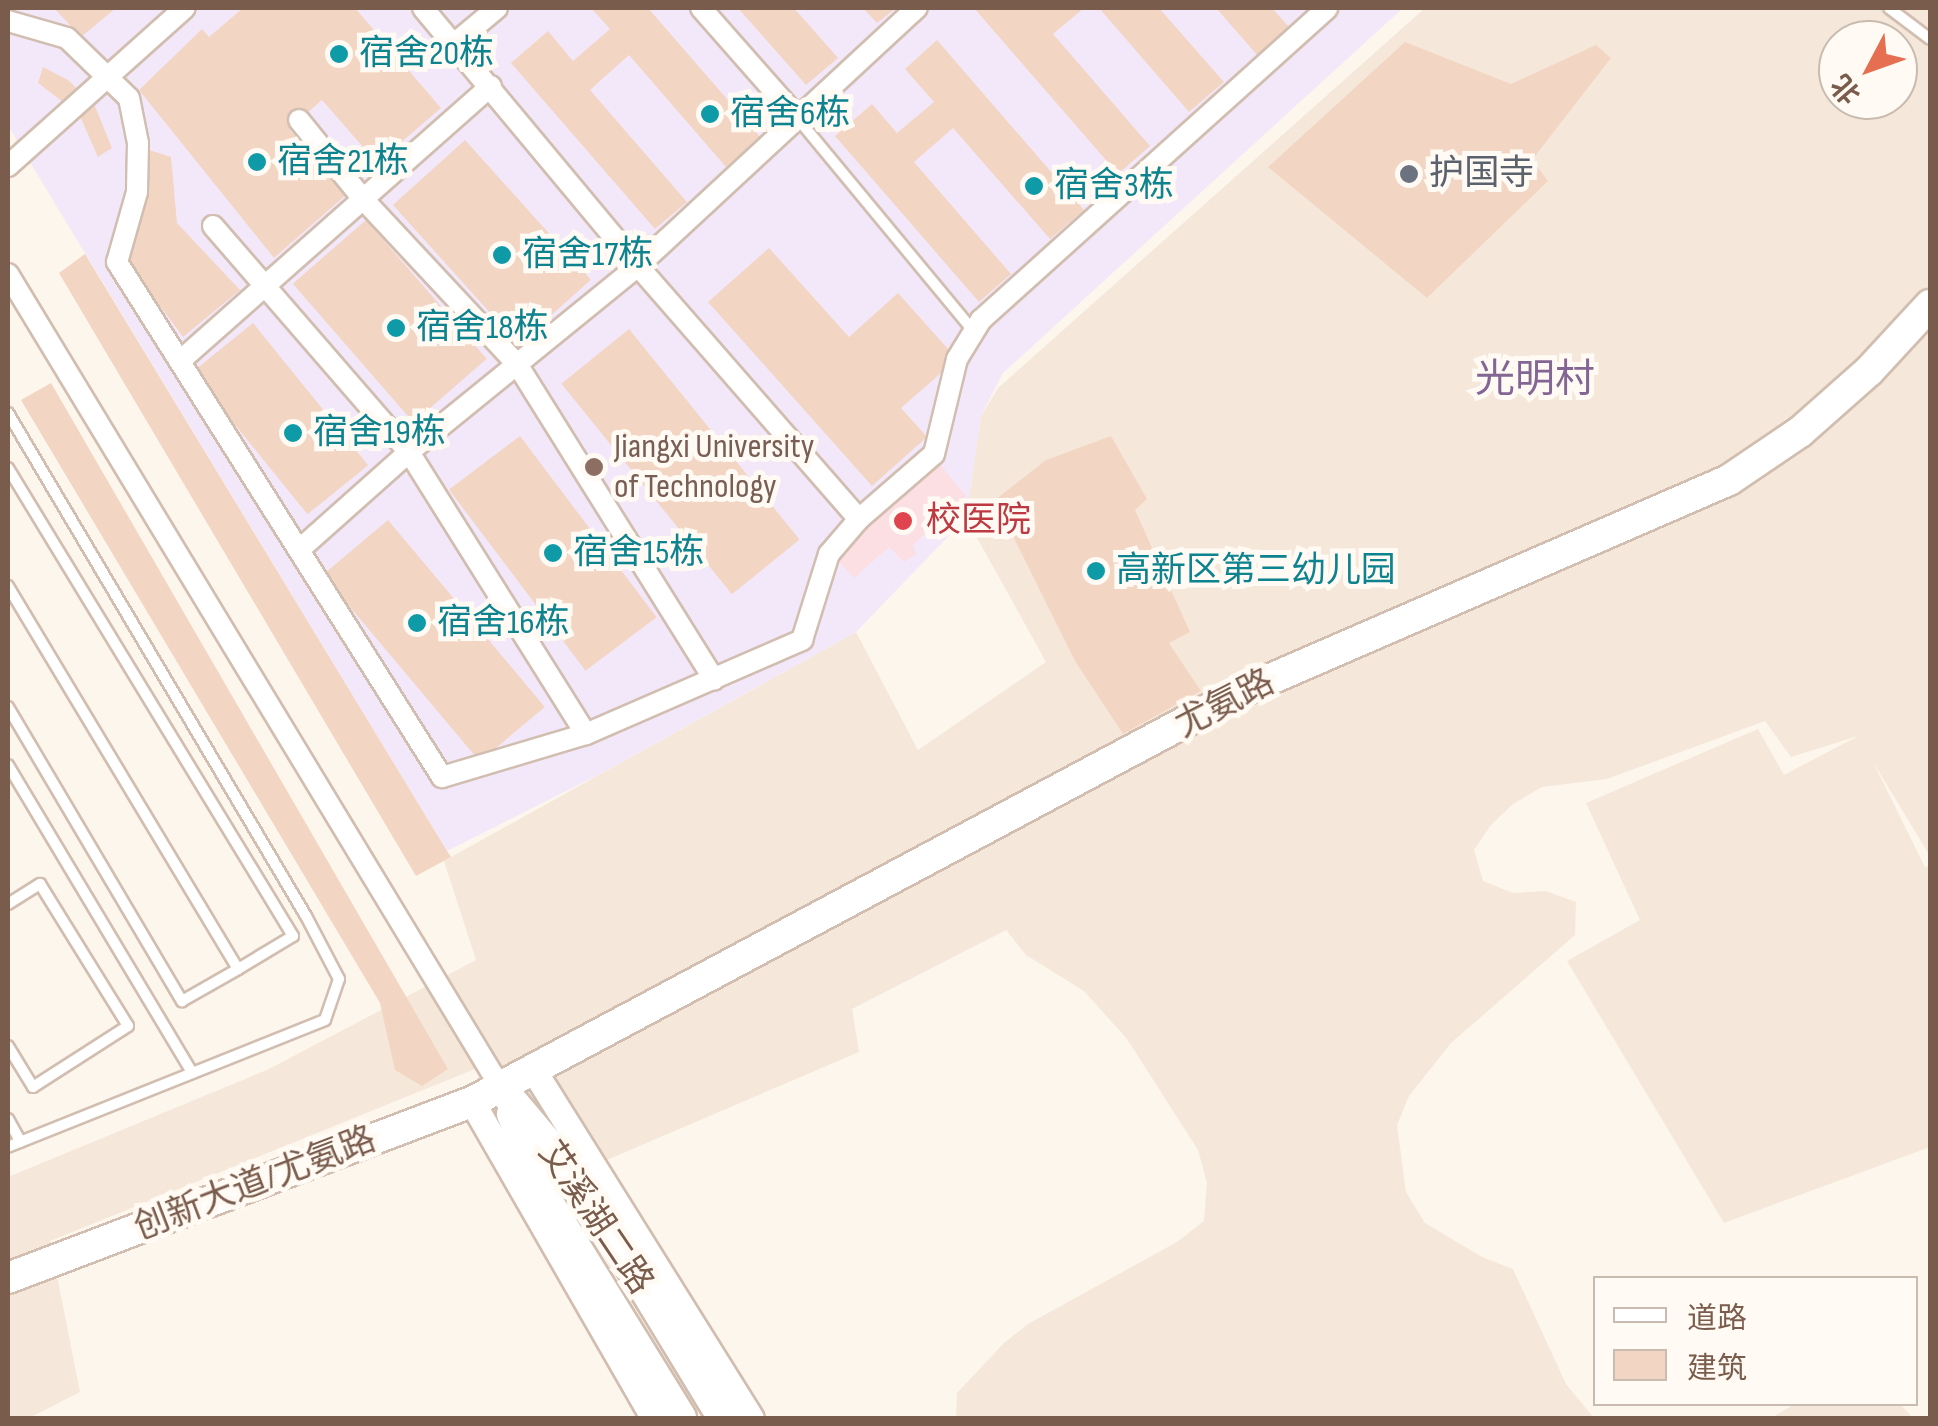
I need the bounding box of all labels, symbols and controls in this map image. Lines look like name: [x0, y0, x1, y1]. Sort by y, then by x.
north arrow: [1818, 20, 1918, 120]
place label: 宿舍20栋: [359, 33, 494, 75]
marker: 宿舍20栋: [328, 43, 350, 65]
text: 北: [1825, 67, 1868, 110]
place label: 宿舍6栋: [730, 93, 850, 135]
marker: 宿舍6栋: [699, 103, 721, 125]
place label: 宿舍21栋: [277, 141, 409, 183]
marker: 宿舍21栋: [246, 151, 268, 173]
place label: 护国寺: [1429, 153, 1534, 195]
marker: 护国寺: [1398, 163, 1420, 185]
place label: 宿舍3栋: [1054, 165, 1174, 207]
marker: 宿舍3栋: [1023, 175, 1045, 197]
place label: 宿舍17栋: [522, 234, 653, 276]
marker: 宿舍17栋: [491, 244, 513, 266]
place label: 宿舍18栋: [416, 307, 549, 349]
marker: 宿舍18栋: [385, 317, 407, 339]
district label: 光明村: [1475, 356, 1595, 404]
place label: 宿舍19栋: [313, 412, 446, 454]
marker: 宿舍19栋: [282, 422, 304, 444]
place label: Jiangxi University of Technology: [614, 426, 814, 508]
marker: Jiangxi University of Technology: [583, 456, 605, 478]
place label: 校医院: [926, 500, 1031, 542]
marker: 校医院: [890, 508, 916, 534]
place label: 宿舍15栋: [573, 532, 704, 574]
marker: 宿舍15栋: [542, 542, 564, 564]
place label: 高新区第三幼儿园: [1116, 550, 1396, 592]
marker: 高新区第三幼儿园: [1085, 560, 1107, 582]
place label: 宿舍16栋: [437, 602, 570, 644]
marker: 宿舍16栋: [406, 612, 428, 634]
street label: 尤氨路: [1169, 661, 1281, 747]
street label: 创新大道/尤氨路: [128, 1119, 382, 1249]
street label: 艾溪湖二路: [529, 1134, 661, 1302]
legend: [1593, 1276, 1918, 1406]
text: 道路: [1687, 1301, 1747, 1337]
text: 建筑: [1687, 1351, 1747, 1387]

